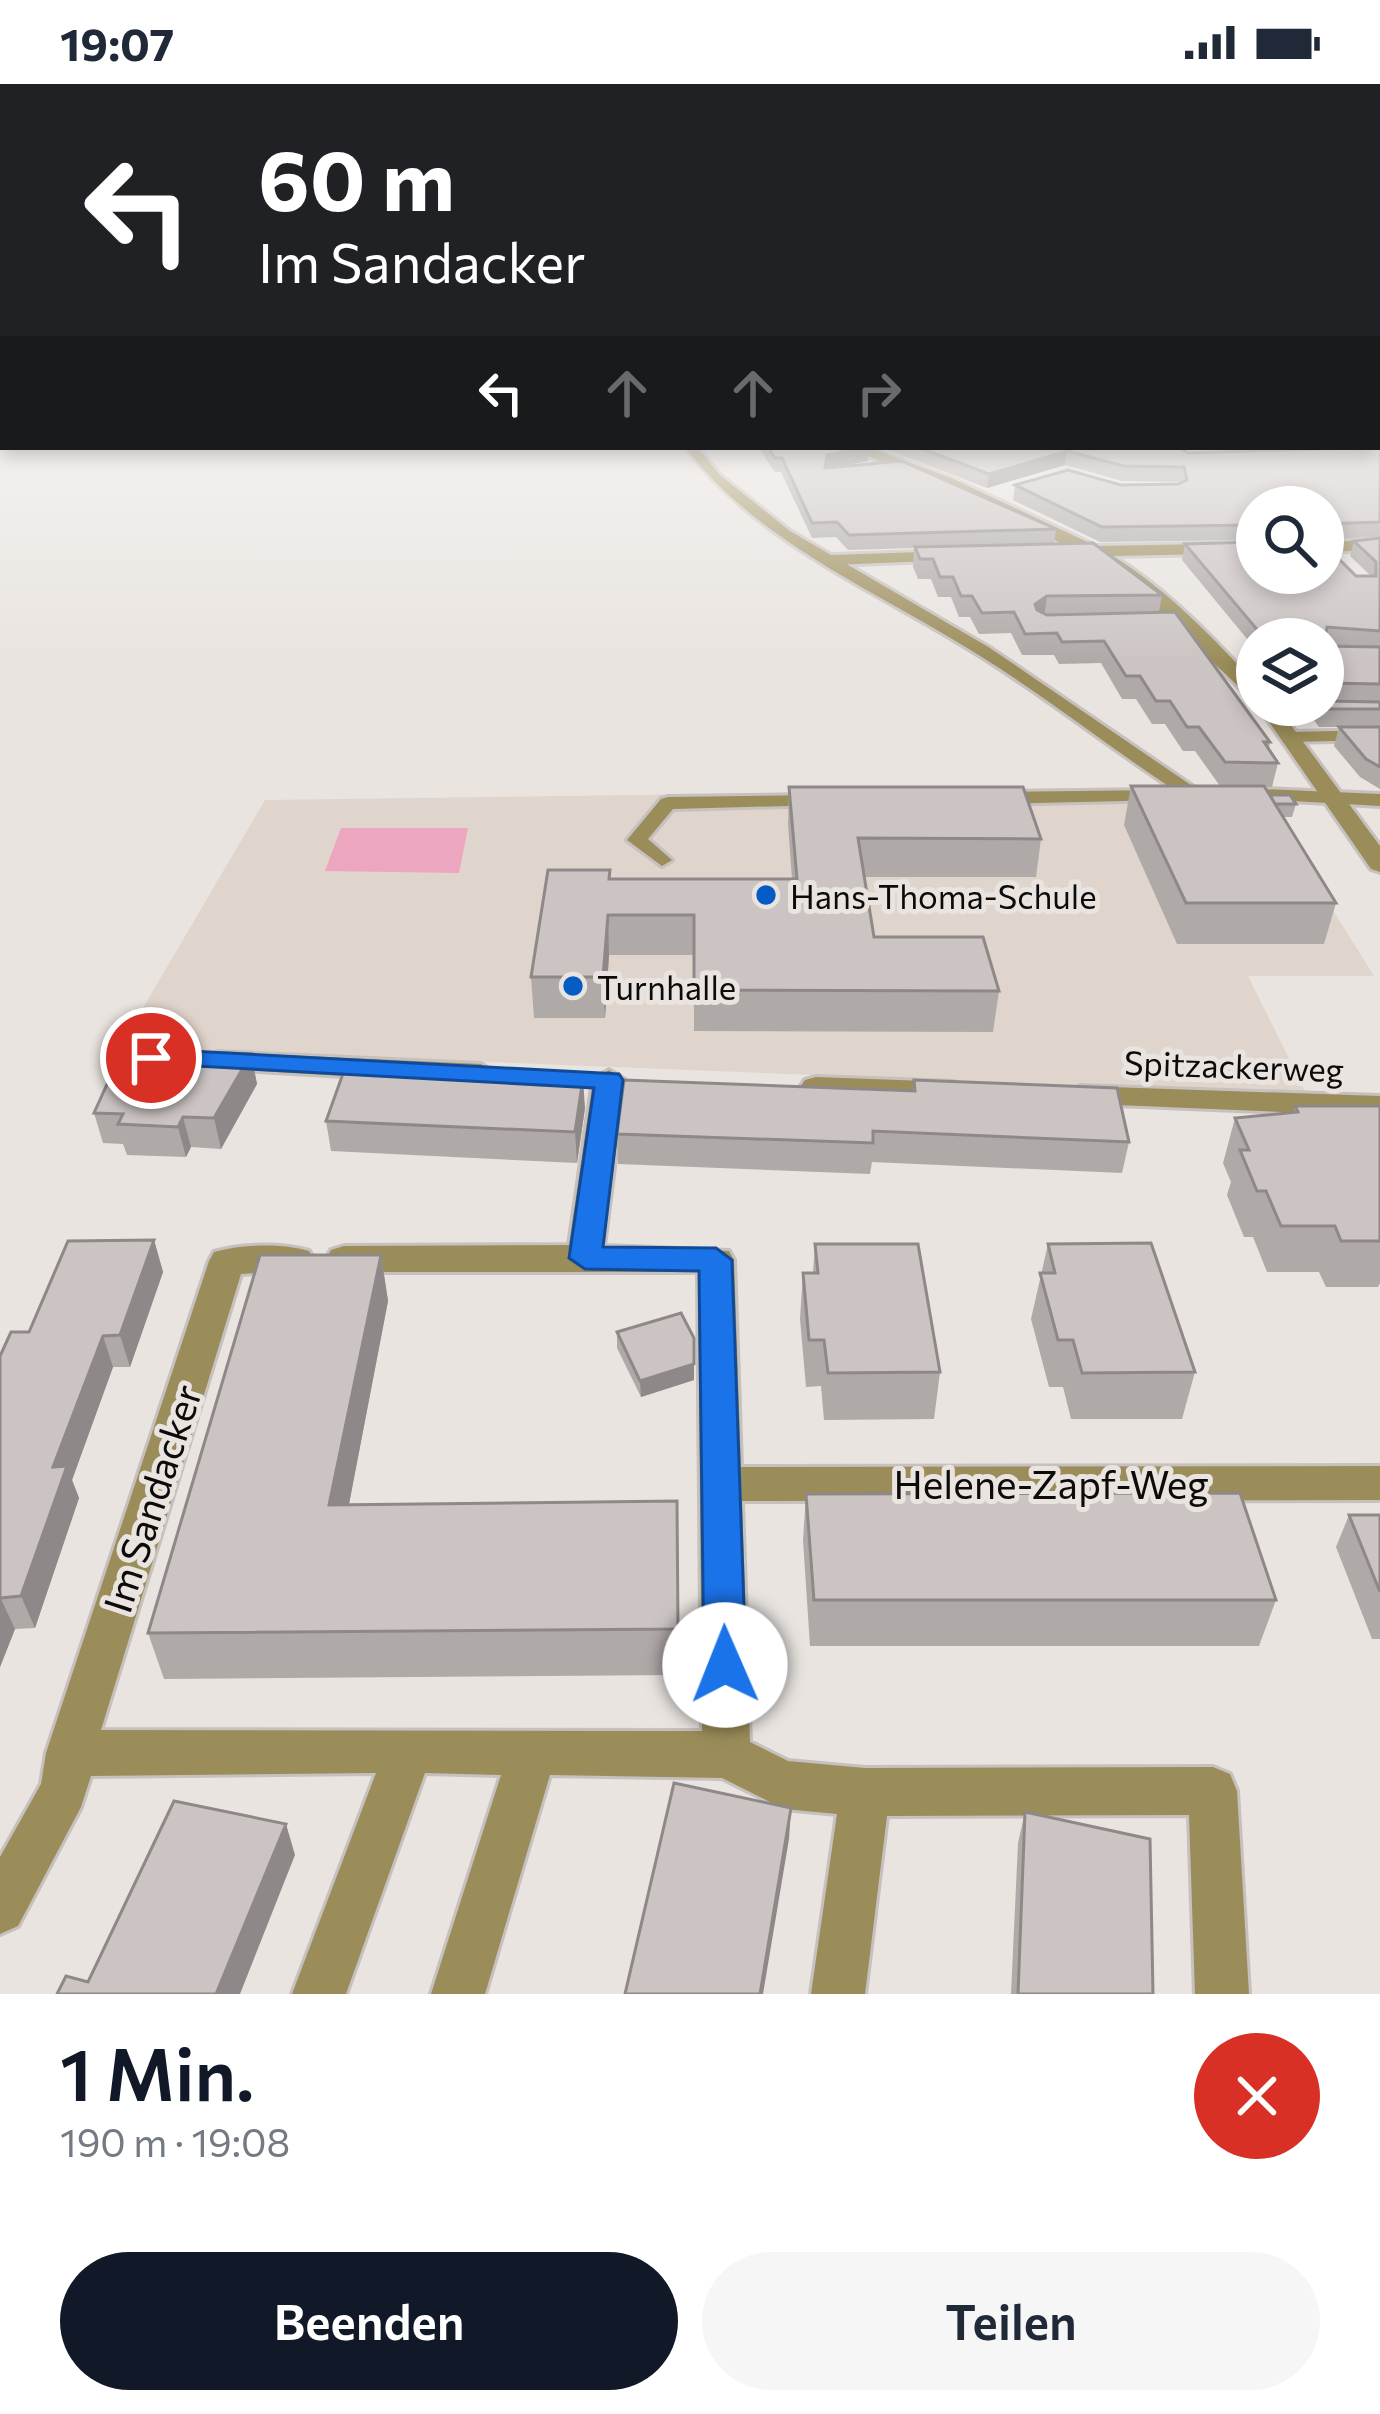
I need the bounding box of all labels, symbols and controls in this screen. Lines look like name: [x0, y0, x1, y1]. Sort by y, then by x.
text: 19:07: [60, 15, 174, 70]
text: 60 m: [258, 126, 455, 228]
icon: left: [60, 132, 216, 288]
text: Im Sandacker: [258, 228, 586, 294]
icon: left: [468, 360, 534, 426]
icon: ahead: [594, 360, 660, 426]
icon: ahead: [720, 360, 786, 426]
icon: right: [846, 360, 912, 426]
map controls: [1236, 486, 1344, 726]
button: search: [1236, 486, 1344, 594]
button: layers: [1236, 618, 1344, 726]
place label: Hans-Thoma-Schule: [790, 875, 1097, 916]
marker: Hans-Thoma-Schule: [753, 882, 779, 908]
place label: Turnhalle: [597, 966, 736, 1007]
marker: Turnhalle: [560, 973, 586, 999]
pin: [100, 1007, 202, 1109]
icon: arrive: [118, 1025, 184, 1091]
street label: Spitzackerweg: [1123, 1041, 1345, 1089]
street label: Im Sandacker: [92, 1378, 210, 1618]
street label: Helene-Zapf-Weg: [893, 1459, 1209, 1507]
position arrow: [662, 1602, 788, 1728]
text: 1 Min.: [60, 2028, 254, 2116]
button: close: [1194, 2033, 1320, 2159]
text: 190 m · 19:08: [60, 2117, 290, 2165]
button: Beenden: [60, 2252, 678, 2390]
button: Teilen: [702, 2252, 1320, 2390]

